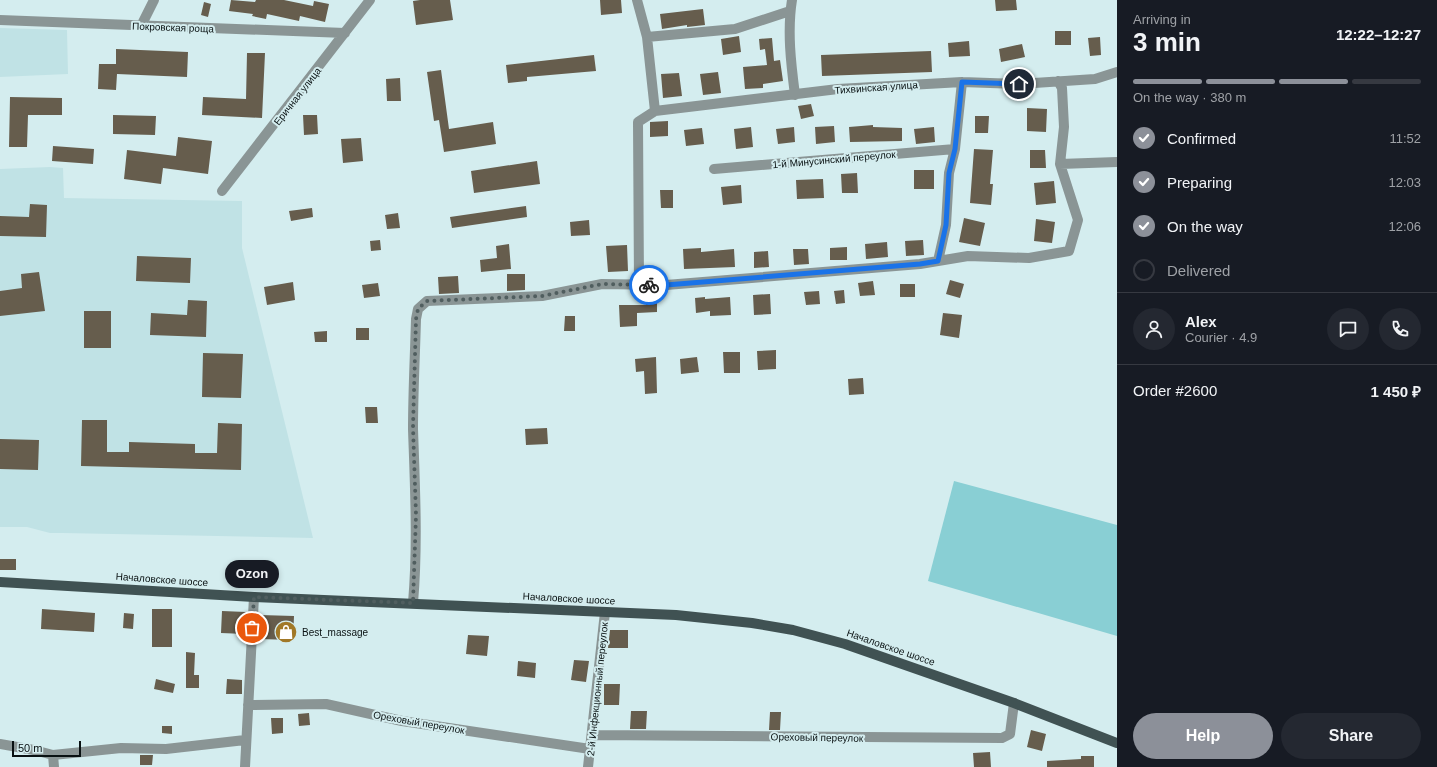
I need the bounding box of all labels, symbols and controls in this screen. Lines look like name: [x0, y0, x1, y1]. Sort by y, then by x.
text: Arriving in: [1133, 12, 1191, 27]
street label: Покровская роща: [132, 21, 214, 34]
text: 12:22–12:27: [1336, 26, 1421, 43]
text: 3 min: [1133, 27, 1201, 57]
street label: Еричная улица: [272, 65, 323, 127]
pin: [1002, 67, 1036, 101]
icon: home: [1008, 73, 1030, 95]
street label: Тихвинская улица: [834, 79, 919, 96]
text: On the way · 380 m: [1133, 90, 1246, 105]
icon: check: [1133, 127, 1155, 149]
text: Confirmed: [1167, 130, 1236, 147]
text: 11:52: [1389, 131, 1421, 146]
street label: 1-й Минусинский переулок: [772, 149, 897, 170]
icon: check: [1133, 171, 1155, 193]
text: Preparing: [1167, 174, 1232, 191]
text: 12:03: [1388, 175, 1421, 190]
icon: check: [1133, 215, 1155, 237]
text: On the way: [1167, 218, 1243, 235]
text: 12:06: [1388, 219, 1421, 234]
text: Delivered: [1167, 262, 1230, 279]
courier: [629, 265, 669, 305]
icon: bike: [638, 274, 660, 296]
button: person: [1133, 308, 1175, 350]
button: chat: [1327, 308, 1369, 350]
button: phone: [1379, 308, 1421, 350]
text: Alex: [1185, 313, 1217, 330]
text: Courier · 4.9: [1185, 330, 1257, 345]
text: Order #2600: [1133, 382, 1217, 399]
text: 1 450 ₽: [1371, 383, 1421, 400]
callout: Ozon: [225, 560, 279, 588]
text: Ozon: [236, 566, 268, 581]
street label: Началовское шоссе: [115, 571, 209, 588]
street label: Началовское шоссе: [522, 591, 616, 606]
pin: [235, 611, 269, 645]
icon: bag: [241, 617, 263, 639]
shop icon: Best_massage: [273, 619, 299, 645]
street label: 2-й Инфекционный переулок: [585, 621, 610, 756]
place label: Best_massage: [302, 627, 369, 638]
street label: Началовское шоссе: [845, 627, 937, 668]
street label: Ореховый переулок: [372, 709, 466, 736]
button: Help: [1133, 713, 1273, 759]
button: Share: [1281, 713, 1421, 759]
street label: Ореховый переулок: [771, 731, 864, 744]
scale bar: [12, 739, 81, 758]
text: 50 m: [18, 742, 42, 754]

